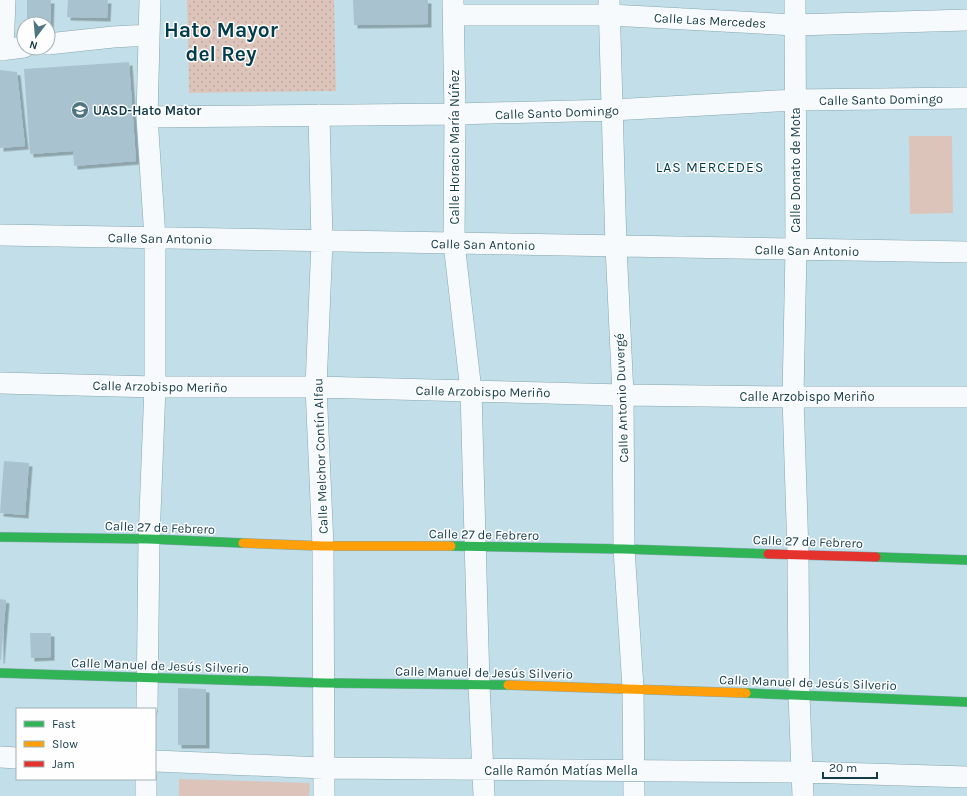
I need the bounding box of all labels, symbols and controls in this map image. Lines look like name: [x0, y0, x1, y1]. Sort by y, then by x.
street label: Calle Las Mercedes: [654, 10, 767, 31]
north arrow: [16, 16, 56, 56]
district label: Hato Mayor del Rey: [164, 18, 279, 66]
text: N: [28, 38, 39, 52]
street label: Calle Horacio María Núñez: [447, 69, 462, 225]
street label: Calle Santo Domingo: [819, 91, 943, 108]
school or university icon: UASD-Hato Mator: [70, 100, 90, 120]
place label: UASD-Hato Mator: [93, 103, 202, 118]
street label: Calle Santo Domingo: [495, 103, 619, 122]
street label: Calle Donato de Mota: [788, 107, 803, 233]
district label: LAS MERCEDES: [656, 159, 764, 176]
street label: Calle San Antonio: [108, 230, 212, 247]
street label: Calle San Antonio: [431, 236, 535, 253]
street label: Calle San Antonio: [755, 242, 859, 259]
street label: Calle Antonio Duvergé: [612, 333, 631, 463]
street label: Calle Arzobispo Meriño: [92, 378, 228, 395]
street label: Calle Melchor Contín Alfau: [310, 378, 331, 534]
street label: Calle Arzobispo Meriño: [415, 383, 551, 400]
street label: Calle Arzobispo Meriño: [739, 389, 875, 404]
street label: Calle 27 de Febrero: [105, 518, 215, 537]
street label: Calle 27 de Febrero: [429, 526, 539, 543]
street label: Calle 27 de Febrero: [753, 532, 863, 551]
street label: Calle Manuel de Jesús Silverio: [71, 655, 249, 676]
street label: Calle Manuel de Jesús Silverio: [395, 663, 573, 682]
street label: Calle Manuel de Jesús Silverio: [719, 672, 897, 693]
legend: [16, 708, 156, 780]
text: Fast: [52, 717, 76, 731]
text: Slow: [52, 737, 78, 751]
scale bar: [823, 754, 877, 780]
text: Jam: [52, 757, 75, 771]
text: 20 m: [829, 761, 857, 775]
street label: Calle Ramón Matías Mella: [484, 763, 638, 778]

